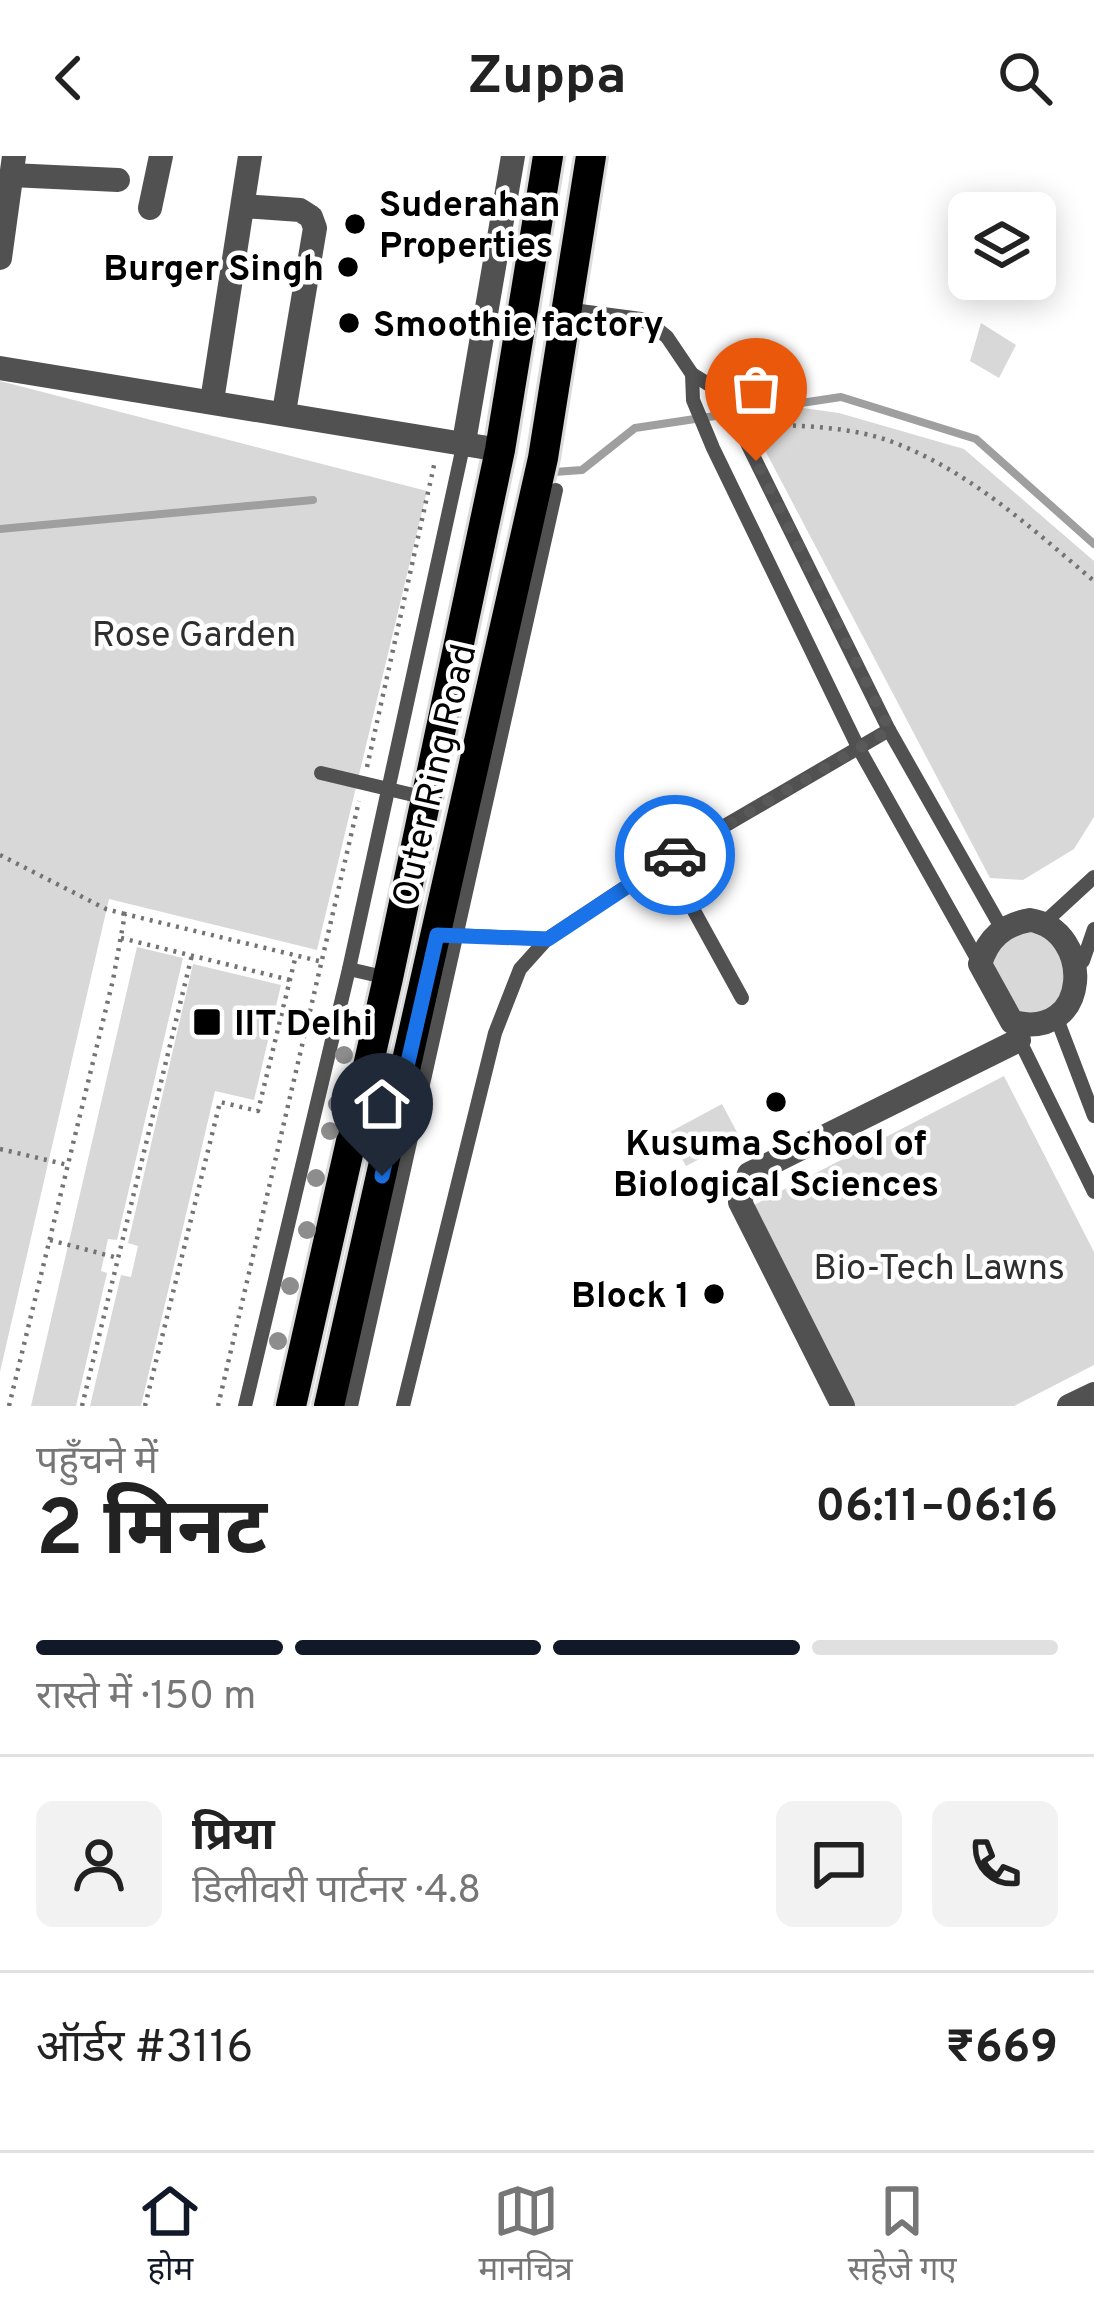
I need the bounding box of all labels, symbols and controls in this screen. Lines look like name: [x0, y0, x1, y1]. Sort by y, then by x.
text: Zuppa: [468, 44, 626, 113]
icon: back: [36, 45, 102, 111]
icon: search: [992, 45, 1058, 111]
place label: Suderahan Properties: [379, 184, 561, 271]
map controls: [948, 192, 1056, 300]
button: layers: [948, 192, 1056, 300]
marker: Suderahan Properties: [342, 211, 368, 237]
place label: Burger Singh: [103, 248, 324, 294]
marker: Burger Singh: [335, 254, 361, 280]
place label: Smoothie factory: [373, 304, 664, 350]
marker: Smoothie factory: [336, 310, 362, 336]
pin: [705, 338, 807, 461]
icon: bag: [723, 356, 789, 422]
park label: Rose Garden: [92, 614, 296, 660]
street label: Outer Ring Road: [384, 640, 489, 912]
courier: [615, 795, 735, 915]
icon: car: [642, 822, 708, 888]
place label: IIT Delhi: [234, 1003, 373, 1049]
marker: IIT Delhi: [191, 1006, 223, 1038]
pin: [331, 1053, 433, 1176]
icon: home: [349, 1071, 415, 1137]
marker: Kusuma School of Biological Sciences: [763, 1089, 789, 1115]
place label: Kusuma School of Biological Sciences: [613, 1123, 939, 1210]
park label: Bio-Tech Lawns: [813, 1247, 1065, 1293]
place label: Block 1: [571, 1275, 690, 1321]
marker: Block 1: [701, 1281, 727, 1307]
text: पहुँचने में: [36, 1439, 158, 1488]
text: 06:11–06:16: [815, 1480, 1058, 1537]
text: 2 मिनट: [36, 1484, 267, 1583]
text: रास्ते में · 150 m: [36, 1674, 256, 1723]
button: person: [36, 1801, 162, 1927]
button: chat: [776, 1801, 902, 1927]
button: phone: [932, 1801, 1058, 1927]
text: प्रिया: [192, 1809, 275, 1866]
text: डिलीवरी पार्टनर · 4.8: [192, 1868, 481, 1917]
text: ऑर्डर #3116: [36, 2021, 253, 2078]
text: ₹669: [945, 2021, 1058, 2078]
tab: होम: [137, 2178, 203, 2293]
tab: मानचित्र: [478, 2178, 573, 2293]
tab: सहेजे गए: [848, 2178, 957, 2293]

